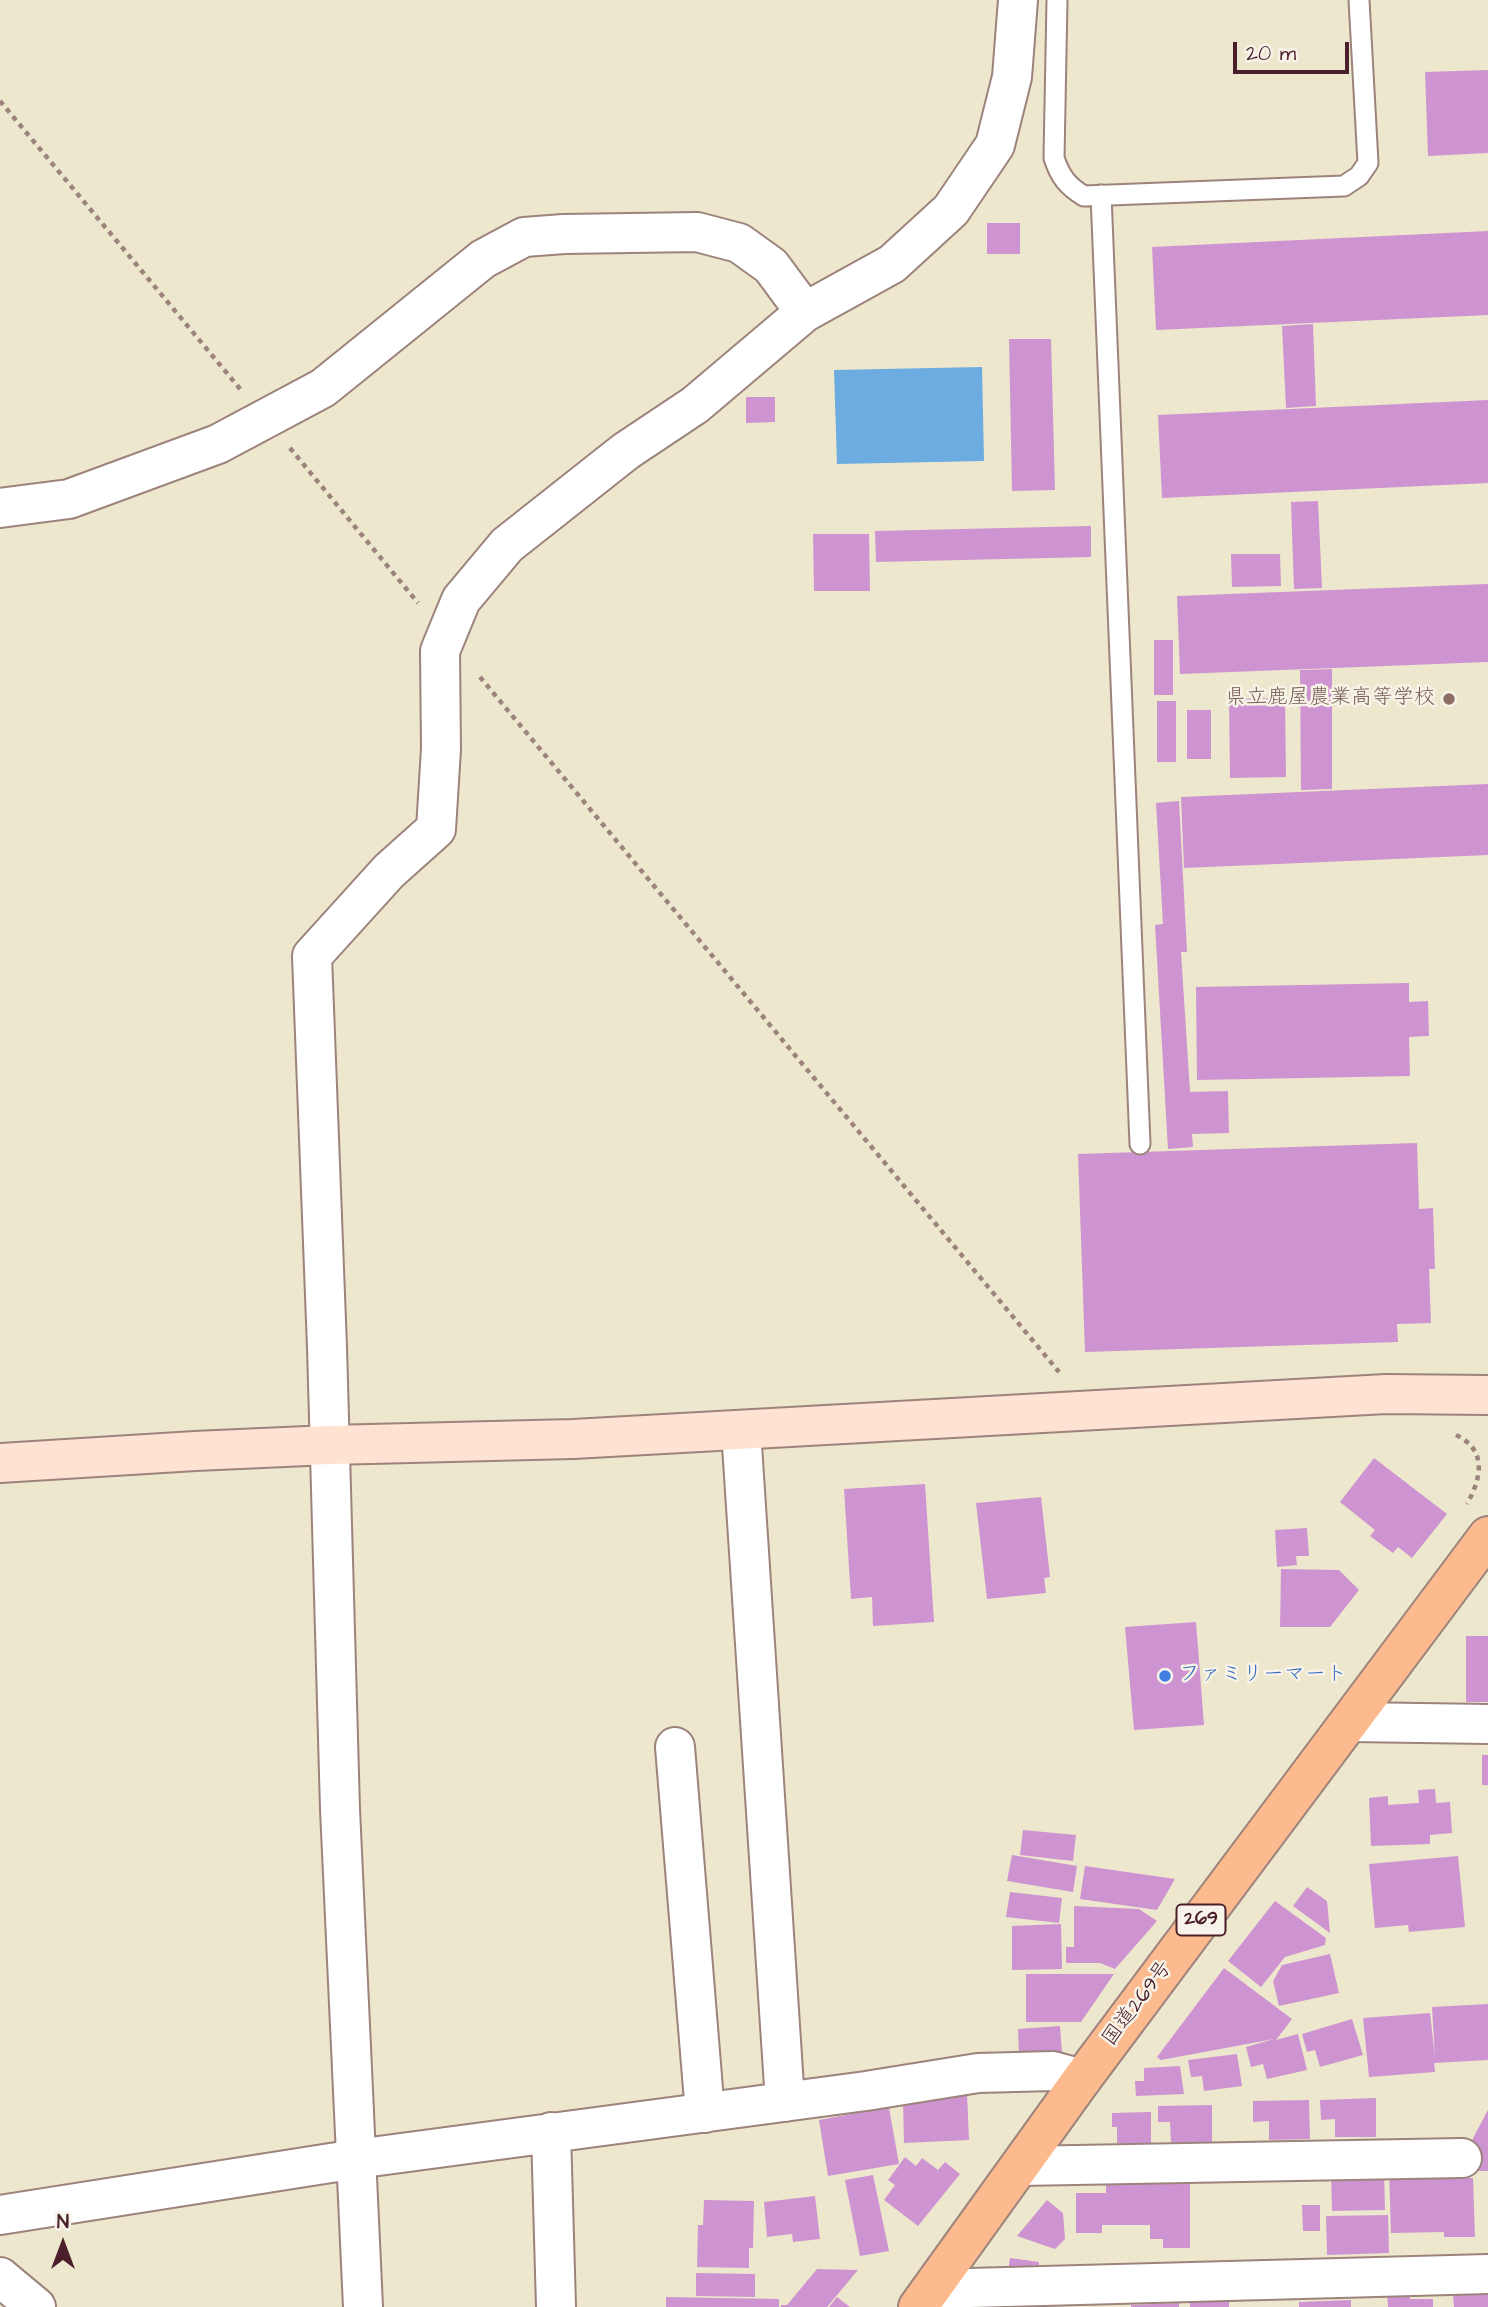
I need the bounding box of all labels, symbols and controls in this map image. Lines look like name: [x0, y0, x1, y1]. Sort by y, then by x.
scale bar: [1236, 28, 1352, 72]
text: 20 m: [1246, 39, 1296, 68]
place label: 県立鹿屋農業高等学校: [1225, 686, 1435, 712]
marker: 県立鹿屋農業高等学校: [1441, 691, 1457, 707]
place label: ファミリーマート: [1179, 1663, 1347, 1689]
marker: ファミリーマート: [1157, 1668, 1173, 1684]
road number: 269: [1176, 1904, 1226, 1936]
street label: 国道269号: [1098, 1956, 1178, 2052]
north arrow: [28, 2209, 98, 2279]
text: N: [57, 2209, 69, 2236]

